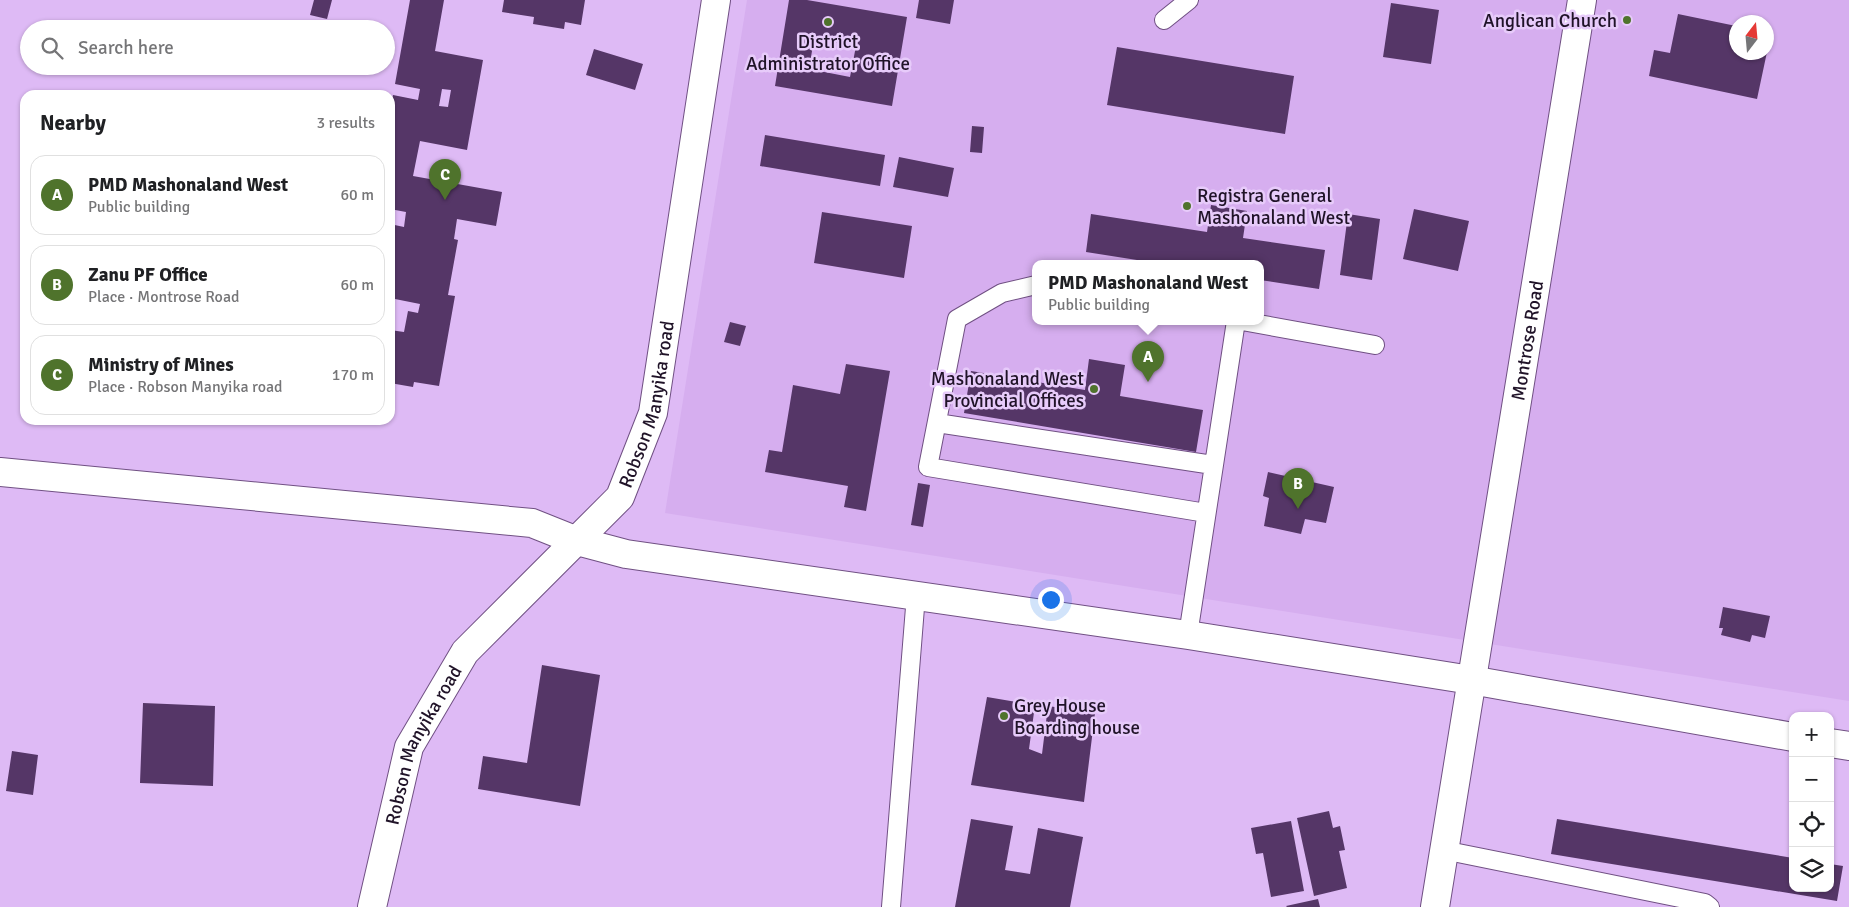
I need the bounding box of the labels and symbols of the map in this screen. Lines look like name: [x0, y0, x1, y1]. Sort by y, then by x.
place label: Anglican Church: [1483, 9, 1617, 33]
marker: Anglican Church: [1621, 14, 1633, 26]
north arrow: [1729, 15, 1774, 60]
marker: District Administrator Office: [822, 16, 834, 28]
place label: District Administrator Office: [746, 30, 910, 76]
pin: C: [429, 159, 461, 200]
place label: Registra General Mashonaland West: [1197, 184, 1351, 230]
marker: Registra General Mashonaland West: [1181, 200, 1193, 212]
street label: Montrose Road: [1506, 279, 1549, 402]
street label: Robson Manyika road: [614, 319, 680, 492]
pin: A: [1132, 341, 1164, 382]
place label: Mashonaland West Provincial Offices: [931, 367, 1084, 413]
marker: Mashonaland West Provincial Offices: [1088, 383, 1100, 395]
pin: B: [1282, 468, 1314, 509]
your location: [1038, 587, 1064, 613]
street label: Robson Manyika road: [380, 661, 467, 827]
place label: Grey House Boarding house: [1014, 694, 1140, 740]
marker: Grey House Boarding house: [998, 710, 1010, 722]

